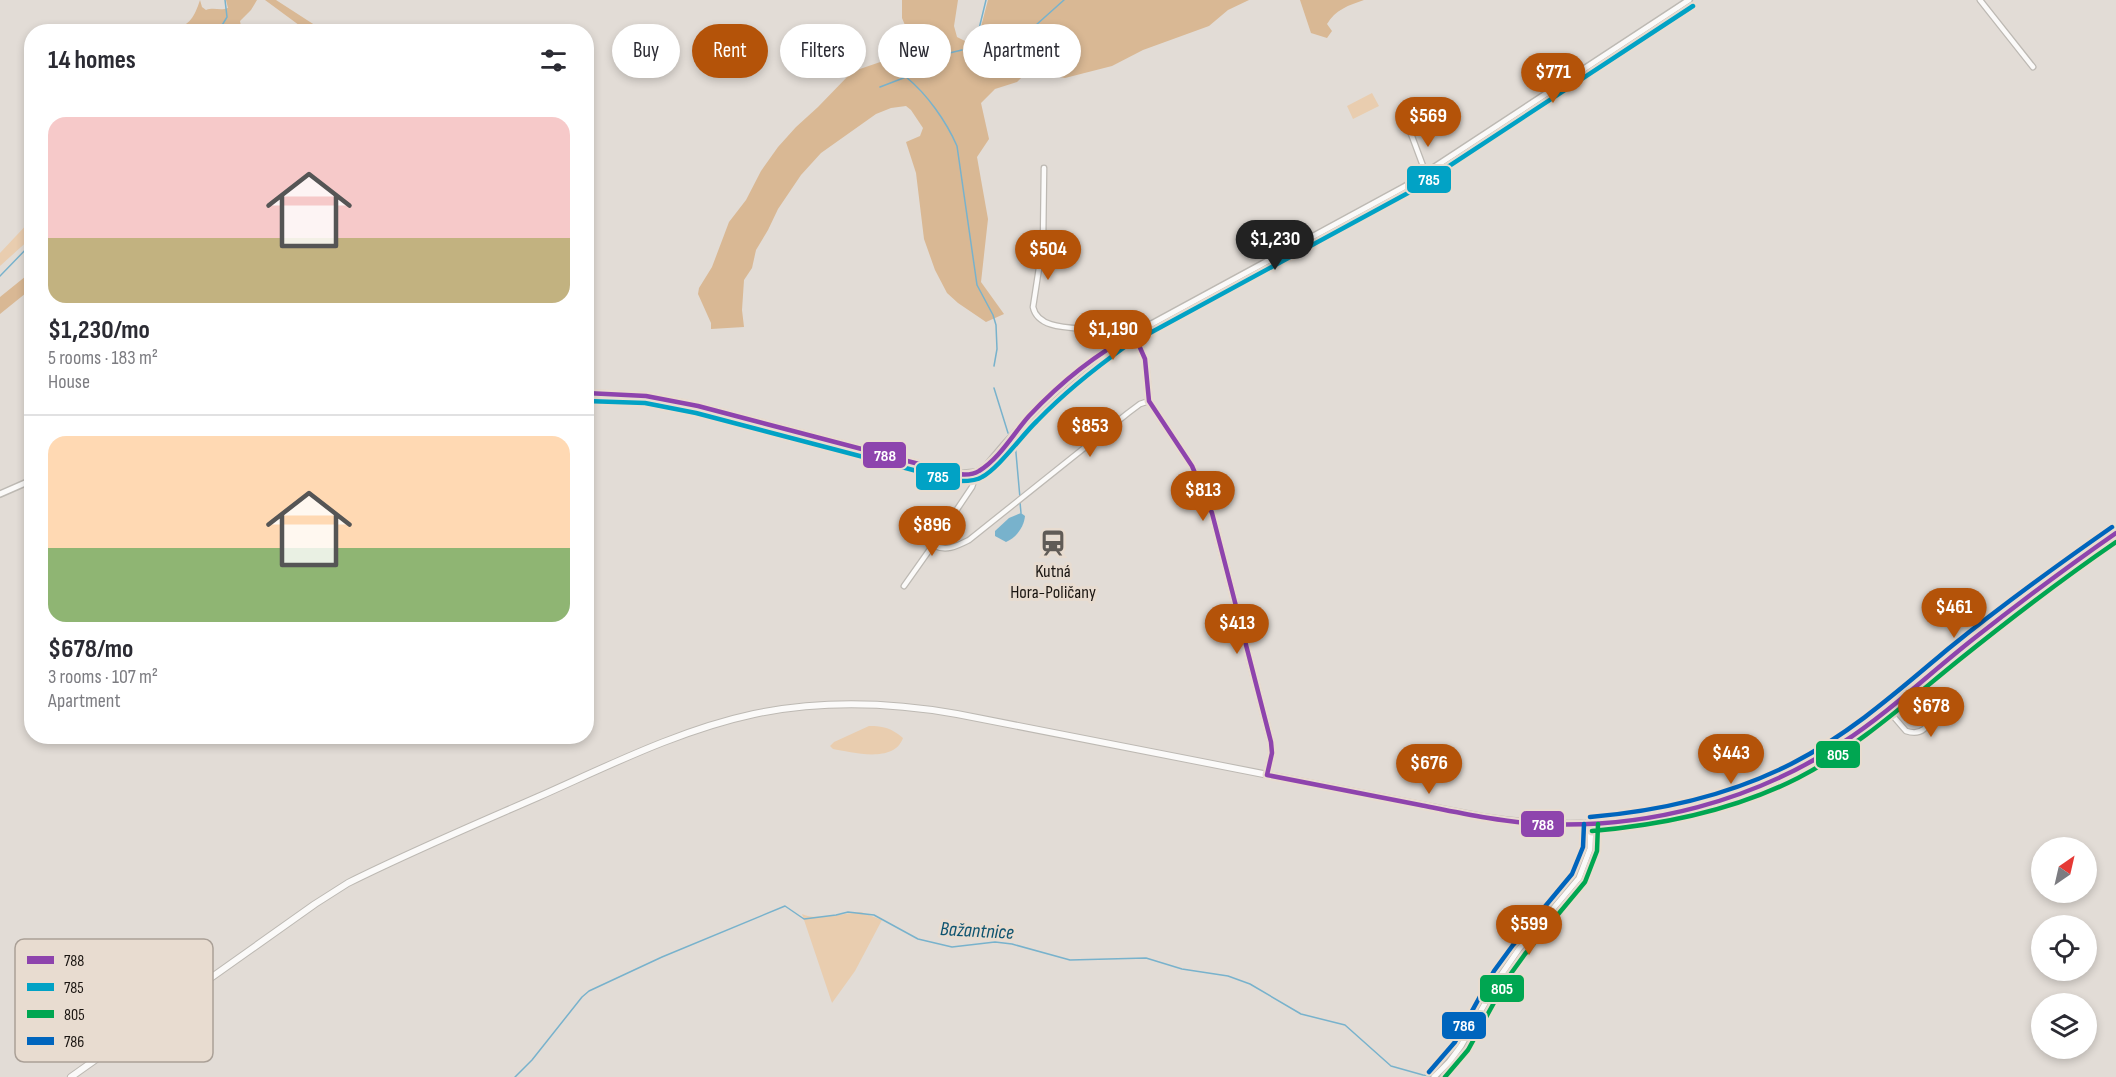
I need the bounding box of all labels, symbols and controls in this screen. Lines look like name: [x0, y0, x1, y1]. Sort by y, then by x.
chip: Buy: [612, 24, 680, 78]
chip: Rent: [692, 24, 768, 78]
chip: Filters: [780, 24, 866, 78]
chip: New: [878, 24, 951, 78]
chip: Apartment: [963, 24, 1081, 78]
icon: filters: [537, 44, 570, 77]
text: 14 homes: [48, 45, 136, 76]
pin: $771: [1517, 53, 1589, 104]
text: $771: [1535, 60, 1571, 84]
pin: $569: [1392, 97, 1464, 148]
text: $569: [1409, 104, 1447, 128]
icon: home: [255, 156, 363, 264]
line badge: 785: [1406, 165, 1452, 194]
text: 785: [1418, 171, 1440, 190]
pin: $1,230: [1226, 220, 1324, 271]
text: $1,230: [1250, 227, 1300, 251]
pin: $504: [1012, 230, 1084, 281]
text: $504: [1029, 237, 1067, 261]
pin: $1,190: [1064, 310, 1162, 361]
text: $1,230/mo: [48, 315, 150, 346]
text: $1,190: [1088, 317, 1138, 341]
text: 5 rooms · 183 m²: [48, 346, 158, 370]
text: House: [48, 370, 90, 394]
pin: $853: [1054, 407, 1126, 458]
text: $853: [1071, 414, 1109, 438]
line badge: 788: [862, 441, 907, 469]
text: 788: [874, 447, 896, 466]
line badge: 785: [915, 462, 961, 491]
text: 785: [927, 468, 949, 487]
pin: $813: [1167, 471, 1239, 522]
icon: home: [255, 475, 363, 583]
text: $813: [1185, 478, 1221, 502]
pin: $896: [896, 506, 968, 557]
text: $896: [913, 513, 951, 537]
station icon: Kutná Hora-Poličany: [1038, 528, 1068, 558]
place label: Kutná Hora-Poličany: [1010, 561, 1096, 603]
pin: $461: [1918, 588, 1990, 639]
text: $461: [1936, 595, 1972, 619]
pin: $413: [1201, 604, 1273, 655]
text: $413: [1219, 611, 1255, 635]
text: $678/mo: [48, 634, 133, 665]
text: 3 rooms · 107 m²: [48, 665, 158, 689]
pin: $678: [1895, 687, 1967, 738]
text: Apartment: [48, 689, 121, 713]
text: $678: [1912, 694, 1950, 718]
pin: $443: [1695, 734, 1767, 785]
line badge: 805: [1815, 740, 1861, 769]
text: $443: [1712, 741, 1750, 765]
pin: $676: [1393, 744, 1465, 795]
text: 805: [1827, 746, 1849, 765]
text: $676: [1410, 751, 1448, 775]
line badge: 788: [1520, 810, 1565, 838]
text: 788: [1532, 816, 1554, 835]
north arrow: [2031, 837, 2097, 903]
map controls: [2031, 837, 2097, 1059]
pin: $599: [1493, 905, 1565, 956]
text: $599: [1510, 912, 1548, 936]
button: locate: [2031, 915, 2097, 981]
water label: Bažantnice: [940, 917, 1015, 945]
legend: [15, 939, 213, 1062]
text: 788: [64, 952, 84, 971]
line badge: 805: [1479, 974, 1525, 1003]
text: 785: [64, 979, 84, 998]
text: 805: [1491, 980, 1513, 999]
button: layers: [2031, 993, 2097, 1059]
text: 805: [64, 1006, 85, 1025]
line badge: 786: [1441, 1011, 1487, 1040]
text: 786: [1453, 1017, 1475, 1036]
text: 786: [64, 1033, 84, 1052]

